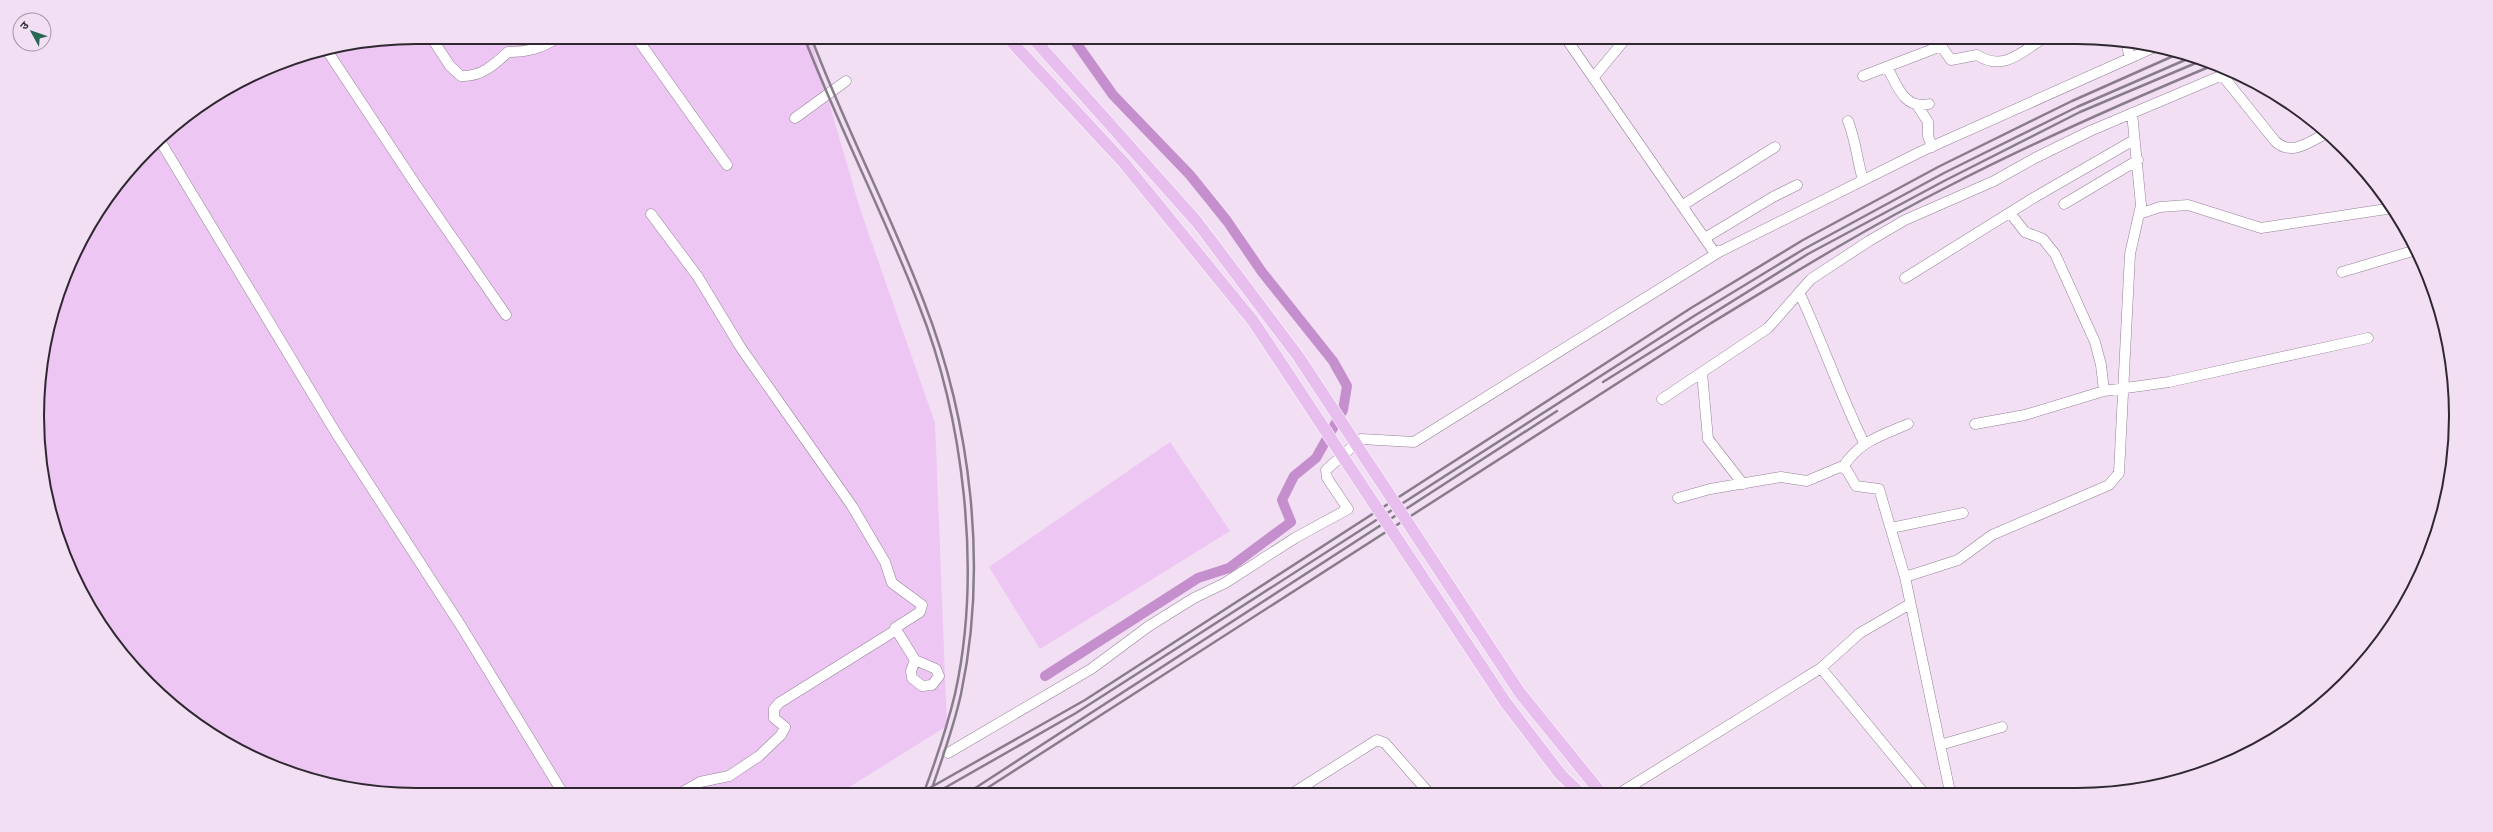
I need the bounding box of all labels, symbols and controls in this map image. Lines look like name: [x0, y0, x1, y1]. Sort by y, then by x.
north arrow: [12, 12, 52, 52]
text: उ: [17, 18, 32, 33]

